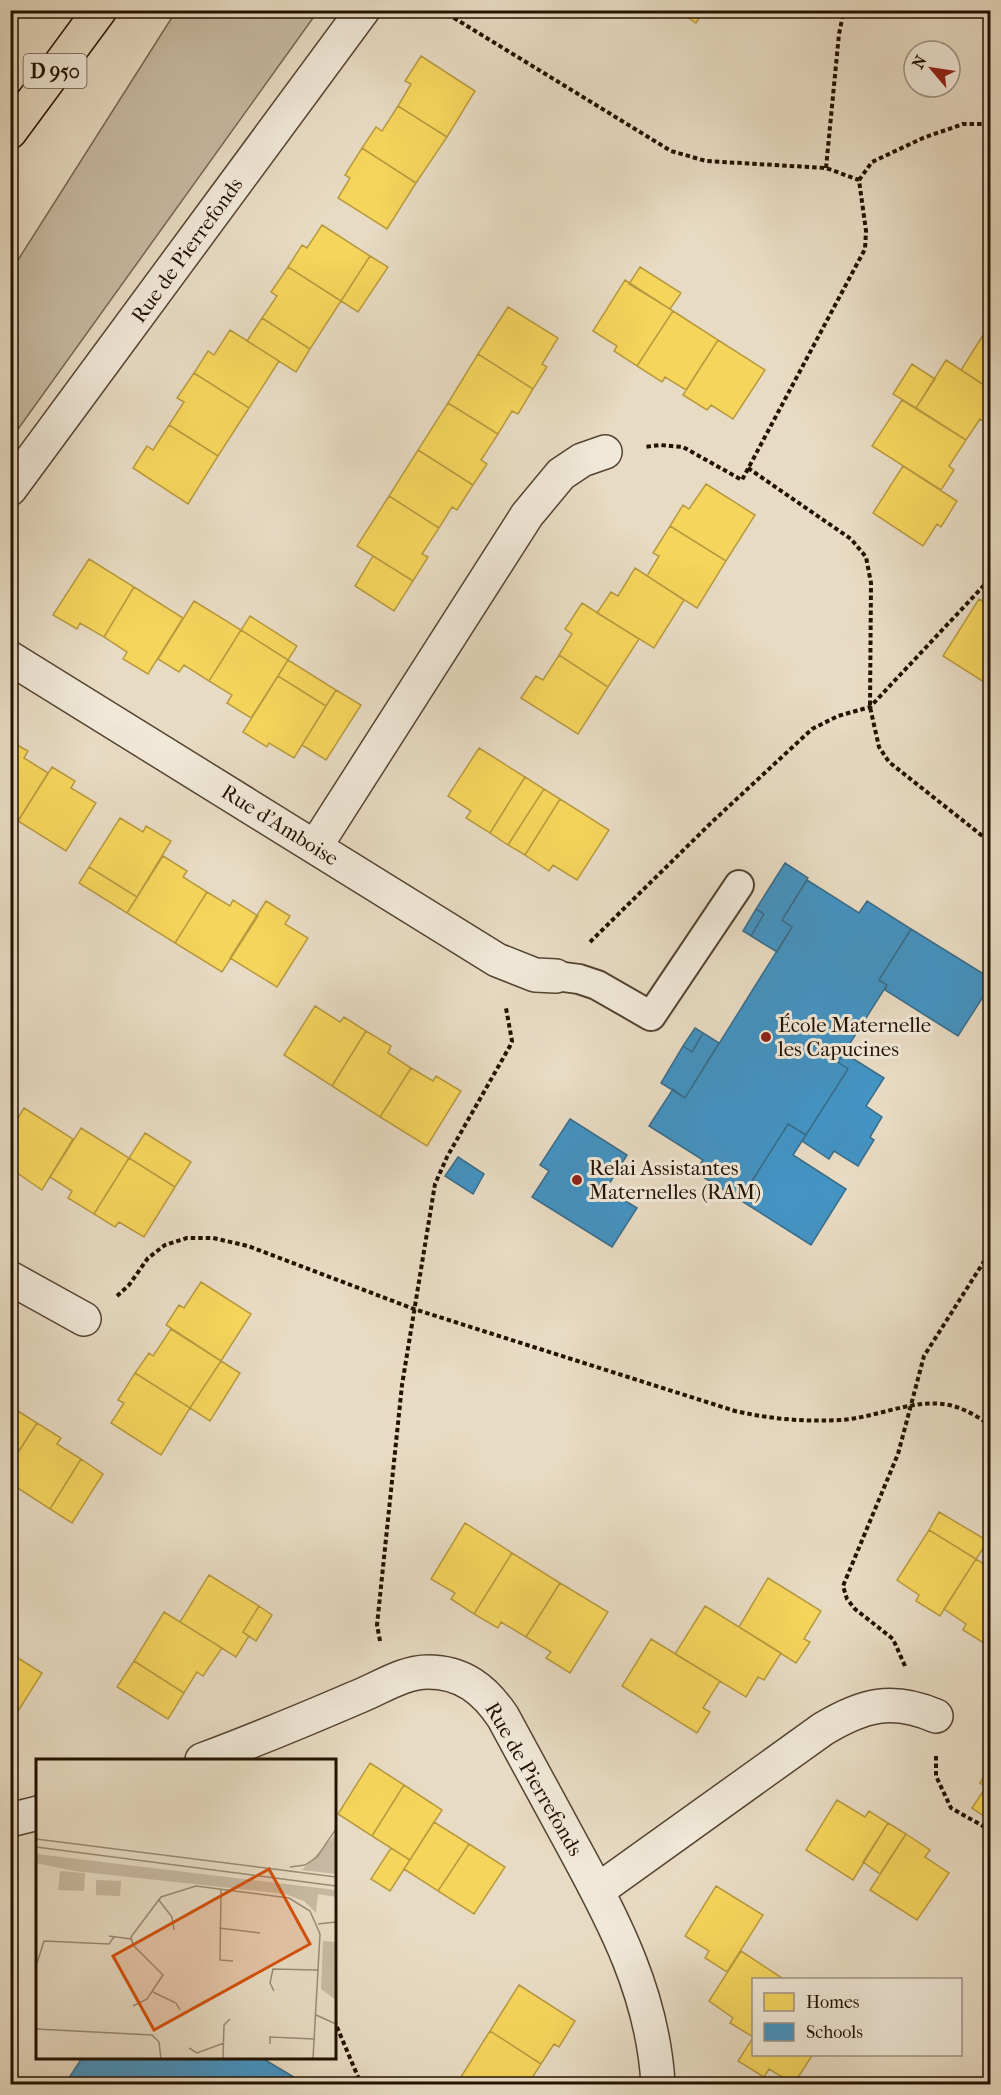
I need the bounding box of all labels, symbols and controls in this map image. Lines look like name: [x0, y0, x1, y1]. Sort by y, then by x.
north arrow: [902, 39, 962, 99]
text: N: [908, 51, 931, 72]
road number: D 950: [23, 54, 86, 88]
street label: Rue de Pierrefonds: [126, 173, 248, 327]
street label: Rue d'Amboise: [217, 779, 343, 871]
place label: École Maternelle les Capucines: [777, 1013, 931, 1061]
marker: École Maternelle les Capucines: [759, 1030, 773, 1044]
place label: Relai Assistantes Maternelles (RAM): [589, 1156, 761, 1204]
marker: Relai Assistantes Maternelles (RAM): [570, 1173, 584, 1187]
street label: Rue de Pierrefonds: [480, 1698, 588, 1860]
inset map: [36, 1759, 336, 2059]
legend: [752, 1978, 962, 2056]
text: Homes: [806, 1992, 860, 2013]
text: Schools: [806, 2022, 863, 2043]

